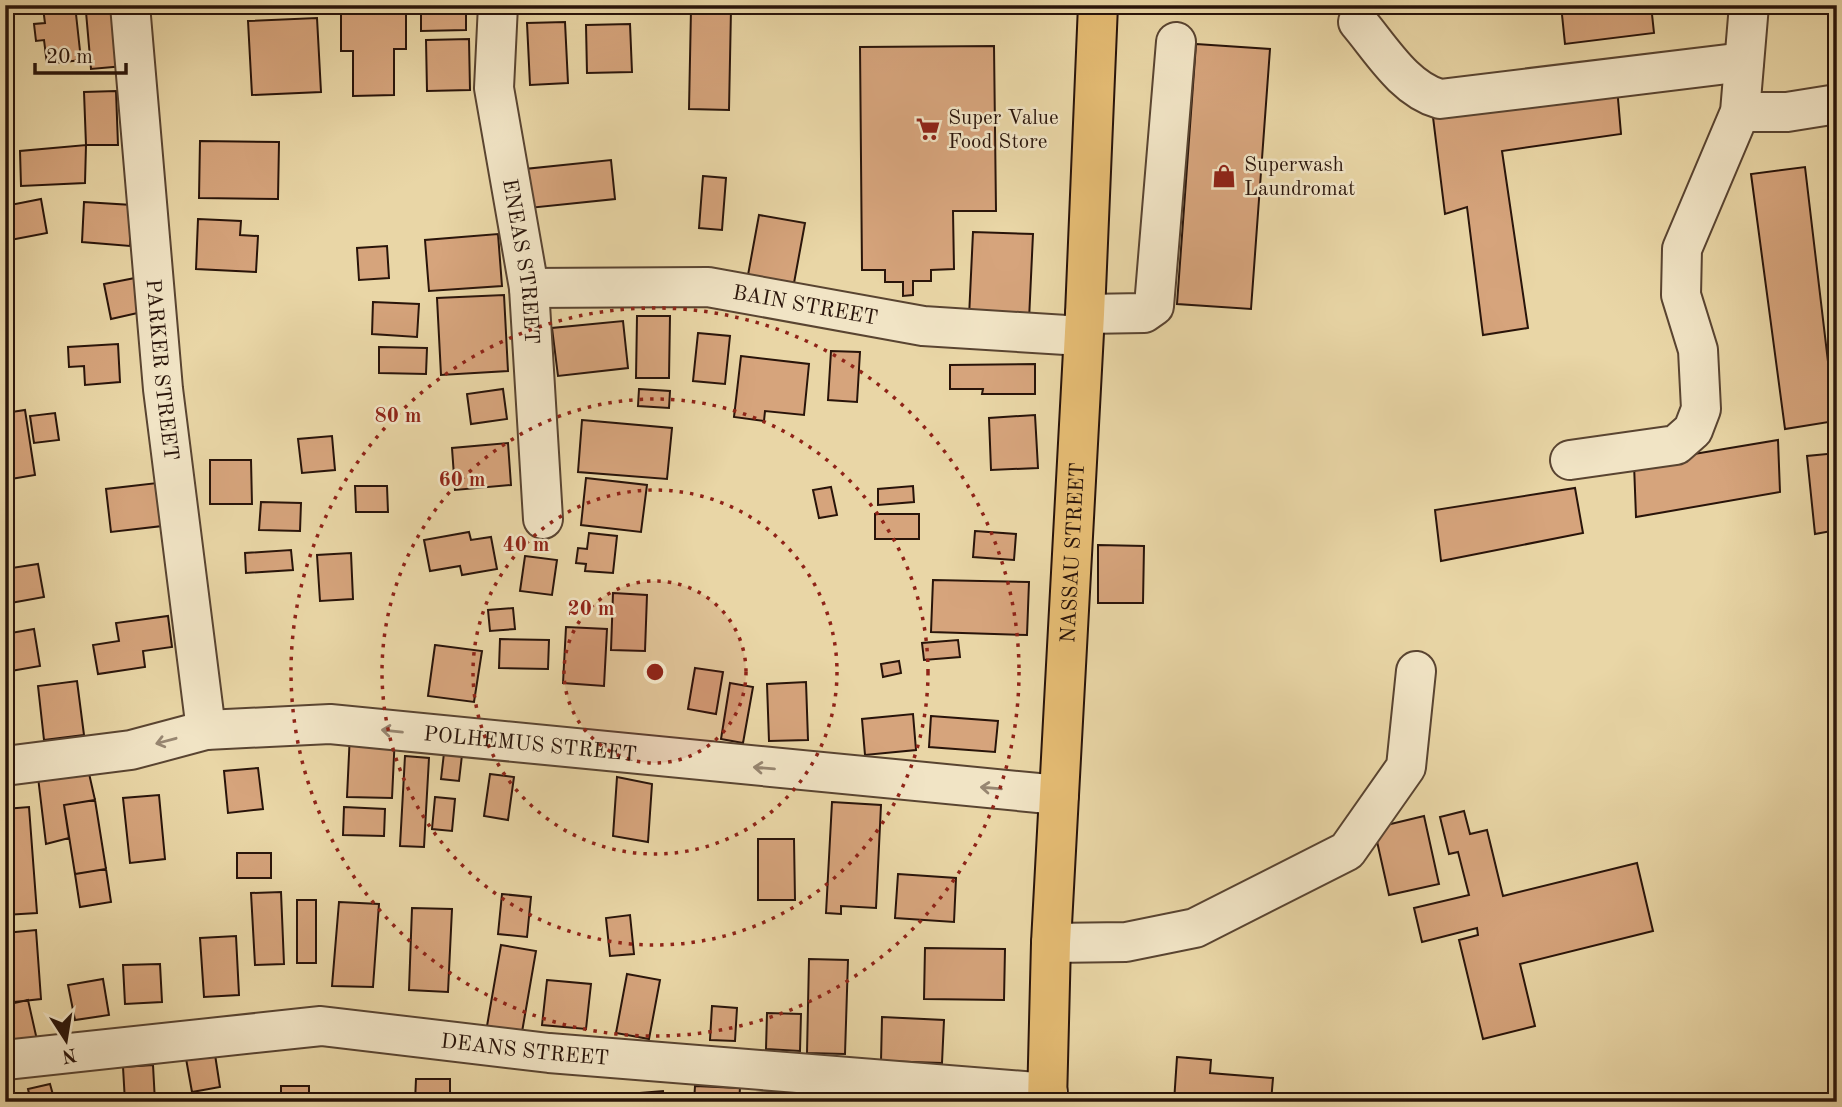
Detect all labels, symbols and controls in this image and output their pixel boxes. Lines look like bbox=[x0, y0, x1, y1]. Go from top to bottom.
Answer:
scale bar bbox=[35, 32, 126, 76]
text: 20 m bbox=[46, 47, 93, 68]
place label: Super Value Food Store bbox=[948, 108, 1059, 153]
supermarket icon: Super Value Food Store bbox=[914, 115, 942, 143]
place label: Superwash Laundromat bbox=[1244, 155, 1355, 200]
shop icon: Superwash Laundromat bbox=[1210, 162, 1238, 190]
street label: ENEAS STREET bbox=[498, 177, 541, 345]
street label: PARKER STREET bbox=[142, 278, 181, 462]
street label: BAIN STREET bbox=[731, 283, 879, 330]
text: 80 m bbox=[374, 406, 422, 427]
street label: NASSAU STREET bbox=[1058, 462, 1089, 644]
text: 60 m bbox=[438, 470, 486, 491]
text: 40 m bbox=[502, 535, 550, 556]
text: 20 m bbox=[567, 599, 615, 620]
centre of rings bbox=[643, 660, 667, 684]
one-way arrow bbox=[381, 724, 403, 737]
street label: POLHEMUS STREET bbox=[423, 724, 638, 766]
one-way arrow bbox=[155, 735, 178, 748]
one-way arrow bbox=[753, 761, 776, 774]
one-way arrow bbox=[980, 782, 1003, 795]
north arrow bbox=[32, 1006, 102, 1076]
street label: DEANS STREET bbox=[439, 1031, 610, 1070]
text: N bbox=[59, 1043, 78, 1065]

